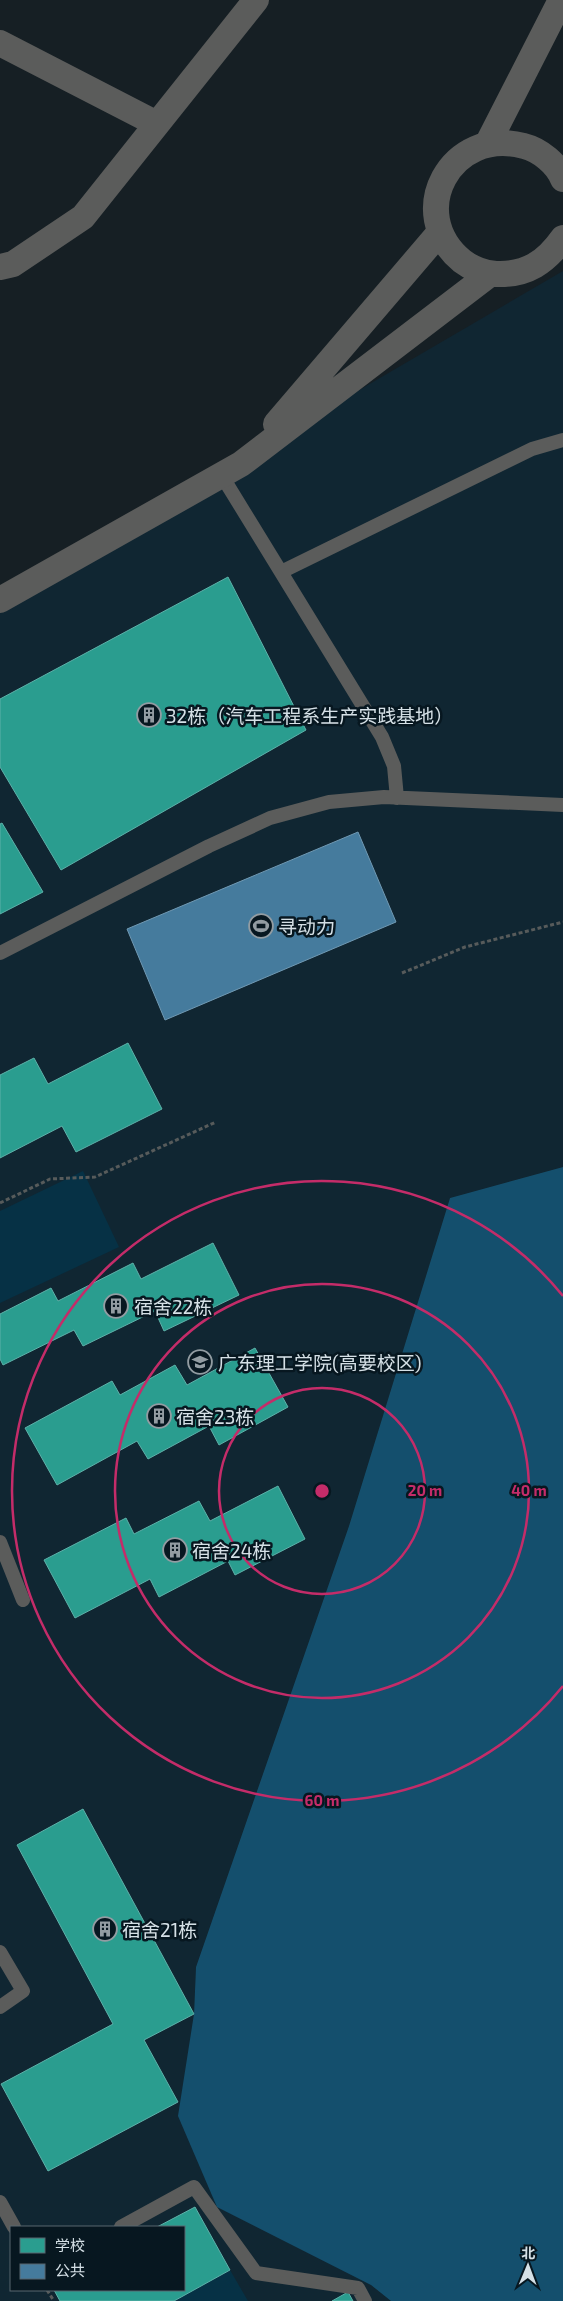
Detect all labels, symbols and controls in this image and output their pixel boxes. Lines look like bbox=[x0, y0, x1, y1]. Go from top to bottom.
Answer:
building icon: 32栋（汽车工程系生产实践基地） bbox=[136, 702, 162, 728]
place label: 32栋（汽车工程系生产实践基地） bbox=[166, 704, 453, 727]
sports icon: 寻动力 bbox=[248, 913, 274, 939]
place label: 寻动力 bbox=[278, 915, 335, 938]
building icon: 宿舍22栋 bbox=[103, 1293, 129, 1319]
place label: 宿舍22栋 bbox=[134, 1295, 212, 1318]
school or university icon: 广东理工学院(高要校区) bbox=[187, 1349, 213, 1375]
place label: 广东理工学院(高要校区) bbox=[218, 1351, 422, 1374]
building icon: 宿舍23栋 bbox=[146, 1403, 172, 1429]
place label: 宿舍23栋 bbox=[176, 1405, 254, 1428]
text: 20 m bbox=[408, 1481, 442, 1499]
text: 40 m bbox=[511, 1481, 547, 1499]
centre of rings bbox=[313, 1482, 331, 1500]
building icon: 宿舍24栋 bbox=[162, 1537, 188, 1563]
place label: 宿舍24栋 bbox=[192, 1539, 271, 1562]
text: 60 m bbox=[305, 1791, 339, 1809]
building icon: 宿舍21栋 bbox=[92, 1916, 118, 1942]
place label: 宿舍21栋 bbox=[122, 1918, 197, 1941]
legend bbox=[10, 2226, 185, 2291]
text: 学校 bbox=[55, 2236, 85, 2254]
north arrow bbox=[503, 2241, 553, 2291]
text: 北 bbox=[521, 2244, 535, 2261]
text: 公共 bbox=[55, 2261, 85, 2279]

